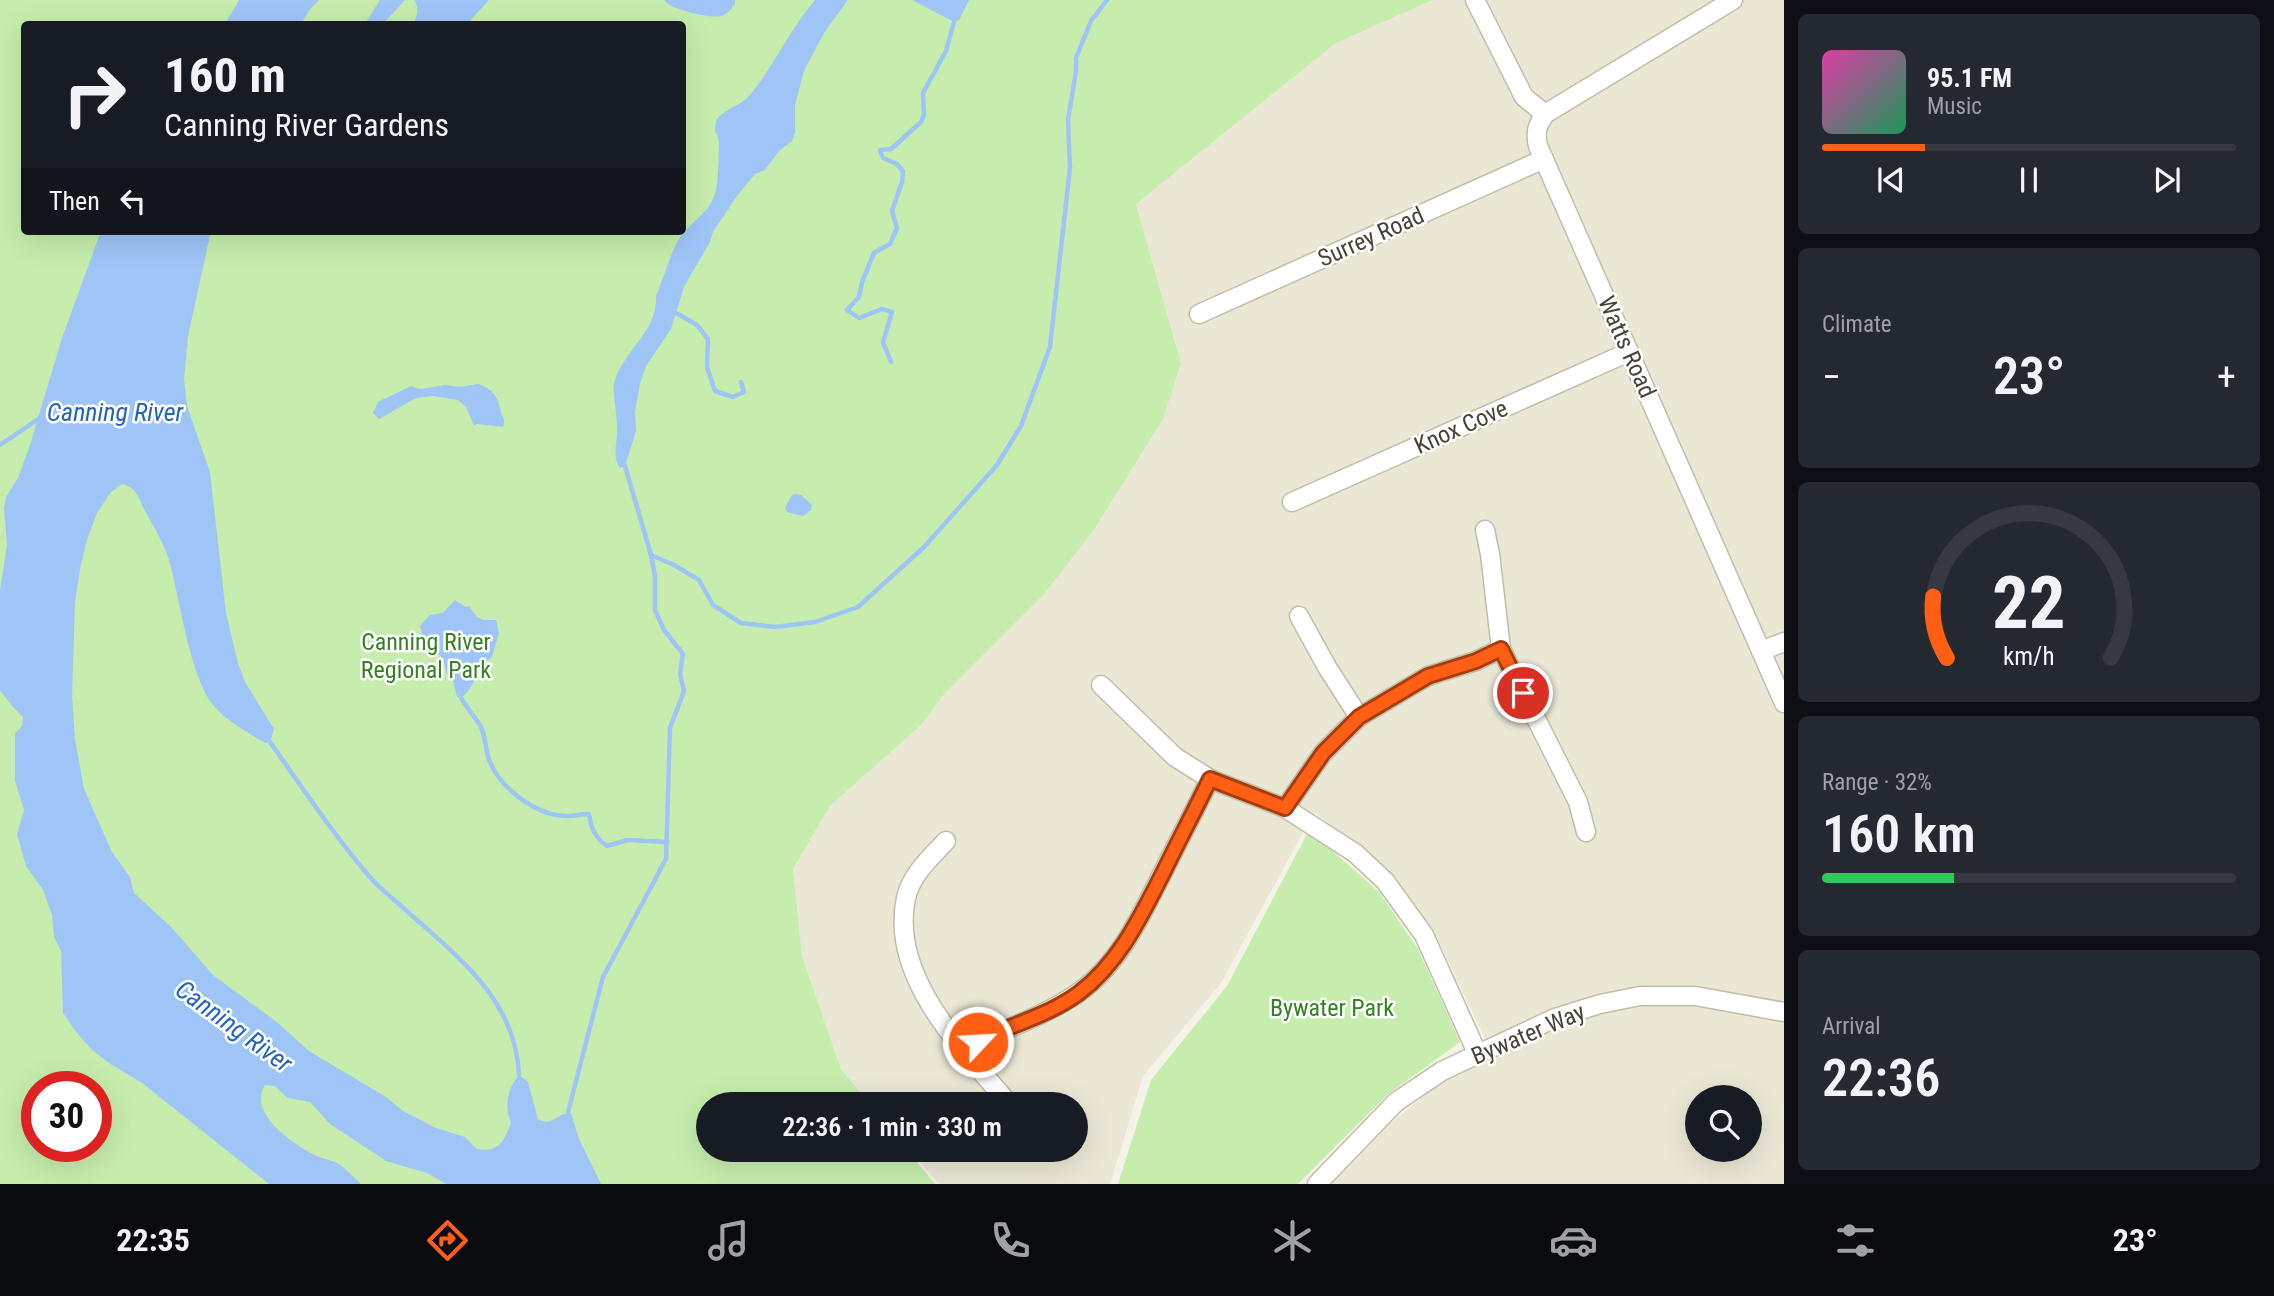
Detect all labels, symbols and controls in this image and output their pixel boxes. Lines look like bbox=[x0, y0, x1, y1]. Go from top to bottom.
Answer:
text: 160 m bbox=[164, 47, 286, 104]
icon: right bbox=[49, 49, 140, 140]
text: 95.1 FM bbox=[1927, 63, 2012, 93]
text: Music bbox=[1927, 93, 1982, 120]
text: Canning River Gardens bbox=[164, 106, 449, 144]
icon: previous bbox=[1872, 161, 1910, 199]
icon: pause bbox=[2010, 161, 2048, 199]
icon: next bbox=[2148, 161, 2186, 199]
icon: left bbox=[114, 182, 152, 220]
text: Then bbox=[49, 186, 100, 216]
street label: Surrey Road bbox=[1314, 201, 1428, 273]
street label: Watts Road bbox=[1592, 292, 1662, 402]
text: Climate bbox=[1822, 311, 1892, 338]
text: 23° bbox=[1993, 346, 2065, 407]
text: − bbox=[1822, 355, 1841, 399]
text: + bbox=[2217, 355, 2236, 399]
street label: Knox Cove bbox=[1410, 394, 1512, 460]
water label: Canning River bbox=[47, 397, 185, 427]
text: 22 bbox=[1992, 560, 2066, 646]
park label: Canning River Regional Park bbox=[361, 628, 491, 684]
text: km/h bbox=[2003, 642, 2055, 671]
pin bbox=[1493, 663, 1553, 723]
icon: arrive bbox=[1504, 674, 1542, 712]
text: Range · 32% bbox=[1822, 769, 1932, 796]
text: 160 km bbox=[1822, 804, 1976, 865]
water label: Canning River bbox=[170, 974, 299, 1079]
park label: Bywater Park bbox=[1270, 994, 1394, 1022]
street label: Bywater Way bbox=[1467, 998, 1589, 1070]
position arrow bbox=[941, 1005, 1015, 1079]
text: Arrival bbox=[1822, 1013, 1881, 1040]
text: 22:36 bbox=[1822, 1048, 1940, 1109]
speed limit sign: 30 bbox=[21, 1071, 112, 1162]
map controls bbox=[1685, 1085, 1762, 1162]
button: search bbox=[1685, 1085, 1762, 1162]
text: 22:36 · 1 min · 330 m bbox=[782, 1112, 1002, 1142]
icon: directions bbox=[423, 1216, 472, 1265]
icon: music bbox=[704, 1216, 753, 1265]
icon: phone bbox=[986, 1216, 1035, 1265]
icon: climate bbox=[1268, 1216, 1317, 1265]
icon: car bbox=[1549, 1216, 1598, 1265]
icon: filters bbox=[1831, 1216, 1880, 1265]
text: 22:35 bbox=[116, 1221, 190, 1259]
text: 23° bbox=[2113, 1221, 2158, 1259]

